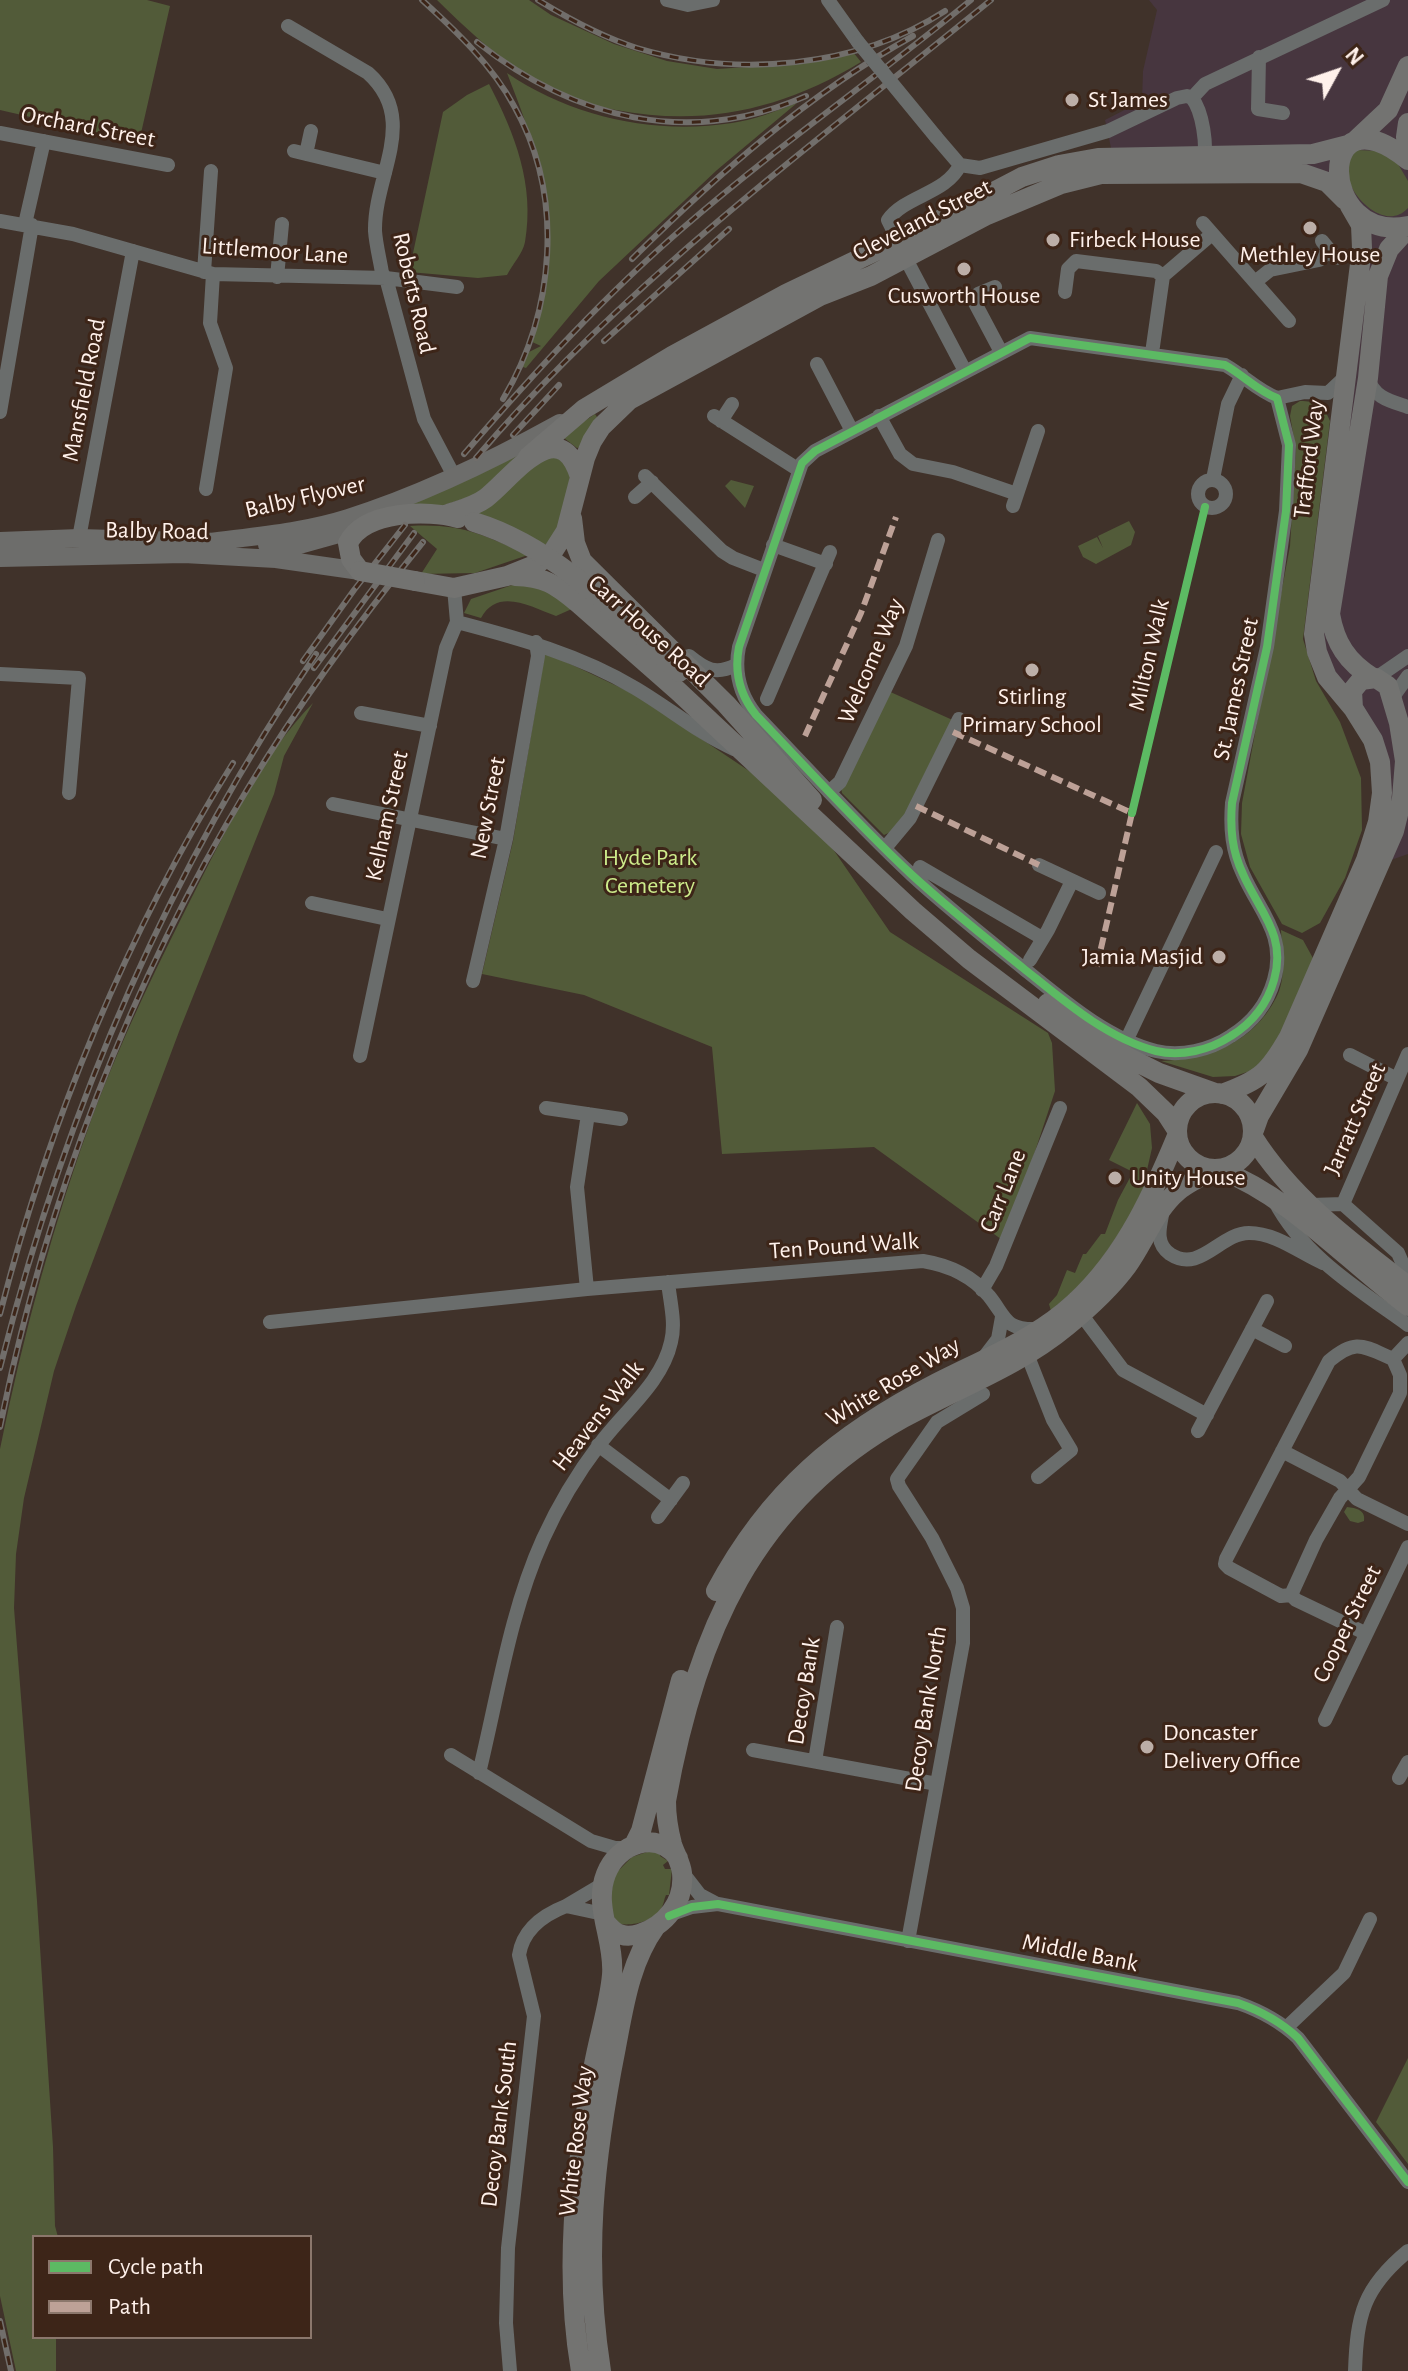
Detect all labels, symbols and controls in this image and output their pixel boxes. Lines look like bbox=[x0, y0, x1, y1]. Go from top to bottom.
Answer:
north arrow bbox=[1296, 32, 1376, 112]
text: N bbox=[1341, 44, 1368, 69]
place label: St James bbox=[1088, 86, 1168, 114]
marker: St James bbox=[1063, 91, 1081, 109]
street label: Orchard Street bbox=[18, 100, 158, 154]
street label: Cleveland Street bbox=[848, 173, 996, 267]
marker: Methley House bbox=[1301, 219, 1319, 237]
place label: Firbeck House bbox=[1069, 226, 1200, 254]
street label: Roberts Road bbox=[386, 230, 442, 356]
marker: Firbeck House bbox=[1044, 231, 1062, 249]
street label: Littlemoor Lane bbox=[201, 232, 349, 270]
place label: Methley House bbox=[1240, 241, 1380, 269]
marker: Cusworth House bbox=[955, 260, 973, 278]
place label: Cusworth House bbox=[888, 282, 1040, 310]
street label: Mansfield Road bbox=[56, 316, 112, 464]
street label: Trafford Way bbox=[1287, 398, 1331, 520]
street label: Balby Flyover bbox=[242, 469, 368, 525]
street label: Balby Road bbox=[105, 516, 209, 546]
street label: Carr House Road bbox=[582, 569, 716, 693]
street label: Welcome Way bbox=[832, 594, 910, 728]
street label: Milton Walk bbox=[1122, 596, 1176, 714]
street label: St. James Street bbox=[1207, 615, 1265, 763]
marker: Stirling Primary School bbox=[1023, 661, 1041, 679]
place label: Stirling Primary School bbox=[962, 683, 1102, 739]
street label: Kelham Street bbox=[359, 748, 415, 884]
street label: New Street bbox=[464, 754, 512, 862]
park label: Hyde Park Cemetery bbox=[603, 844, 697, 900]
place label: Jamia Masjid bbox=[1082, 943, 1203, 971]
marker: Jamia Masjid bbox=[1210, 948, 1228, 966]
street label: Jarratt Street bbox=[1317, 1058, 1393, 1180]
street label: Carr Lane bbox=[973, 1145, 1033, 1237]
place label: Unity House bbox=[1131, 1164, 1246, 1192]
marker: Unity House bbox=[1106, 1169, 1124, 1187]
street label: Ten Pound Walk bbox=[768, 1226, 920, 1266]
street label: White Rose Way bbox=[821, 1331, 965, 1433]
street label: Heavens Walk bbox=[546, 1355, 650, 1477]
street label: Cooper Street bbox=[1306, 1561, 1388, 1687]
street label: Decoy Bank North bbox=[899, 1624, 953, 1794]
street label: Decoy Bank bbox=[781, 1635, 827, 1747]
place label: Doncaster Delivery Office bbox=[1163, 1719, 1301, 1775]
marker: Doncaster Delivery Office bbox=[1138, 1738, 1156, 1756]
street label: Middle Bank bbox=[1020, 1928, 1140, 1978]
street label: Decoy Bank South bbox=[475, 2039, 523, 2209]
street label: White Rose Way bbox=[552, 2064, 600, 2218]
legend bbox=[32, 2235, 312, 2339]
text: Cycle path bbox=[108, 2255, 204, 2279]
text: Path bbox=[108, 2295, 151, 2319]

